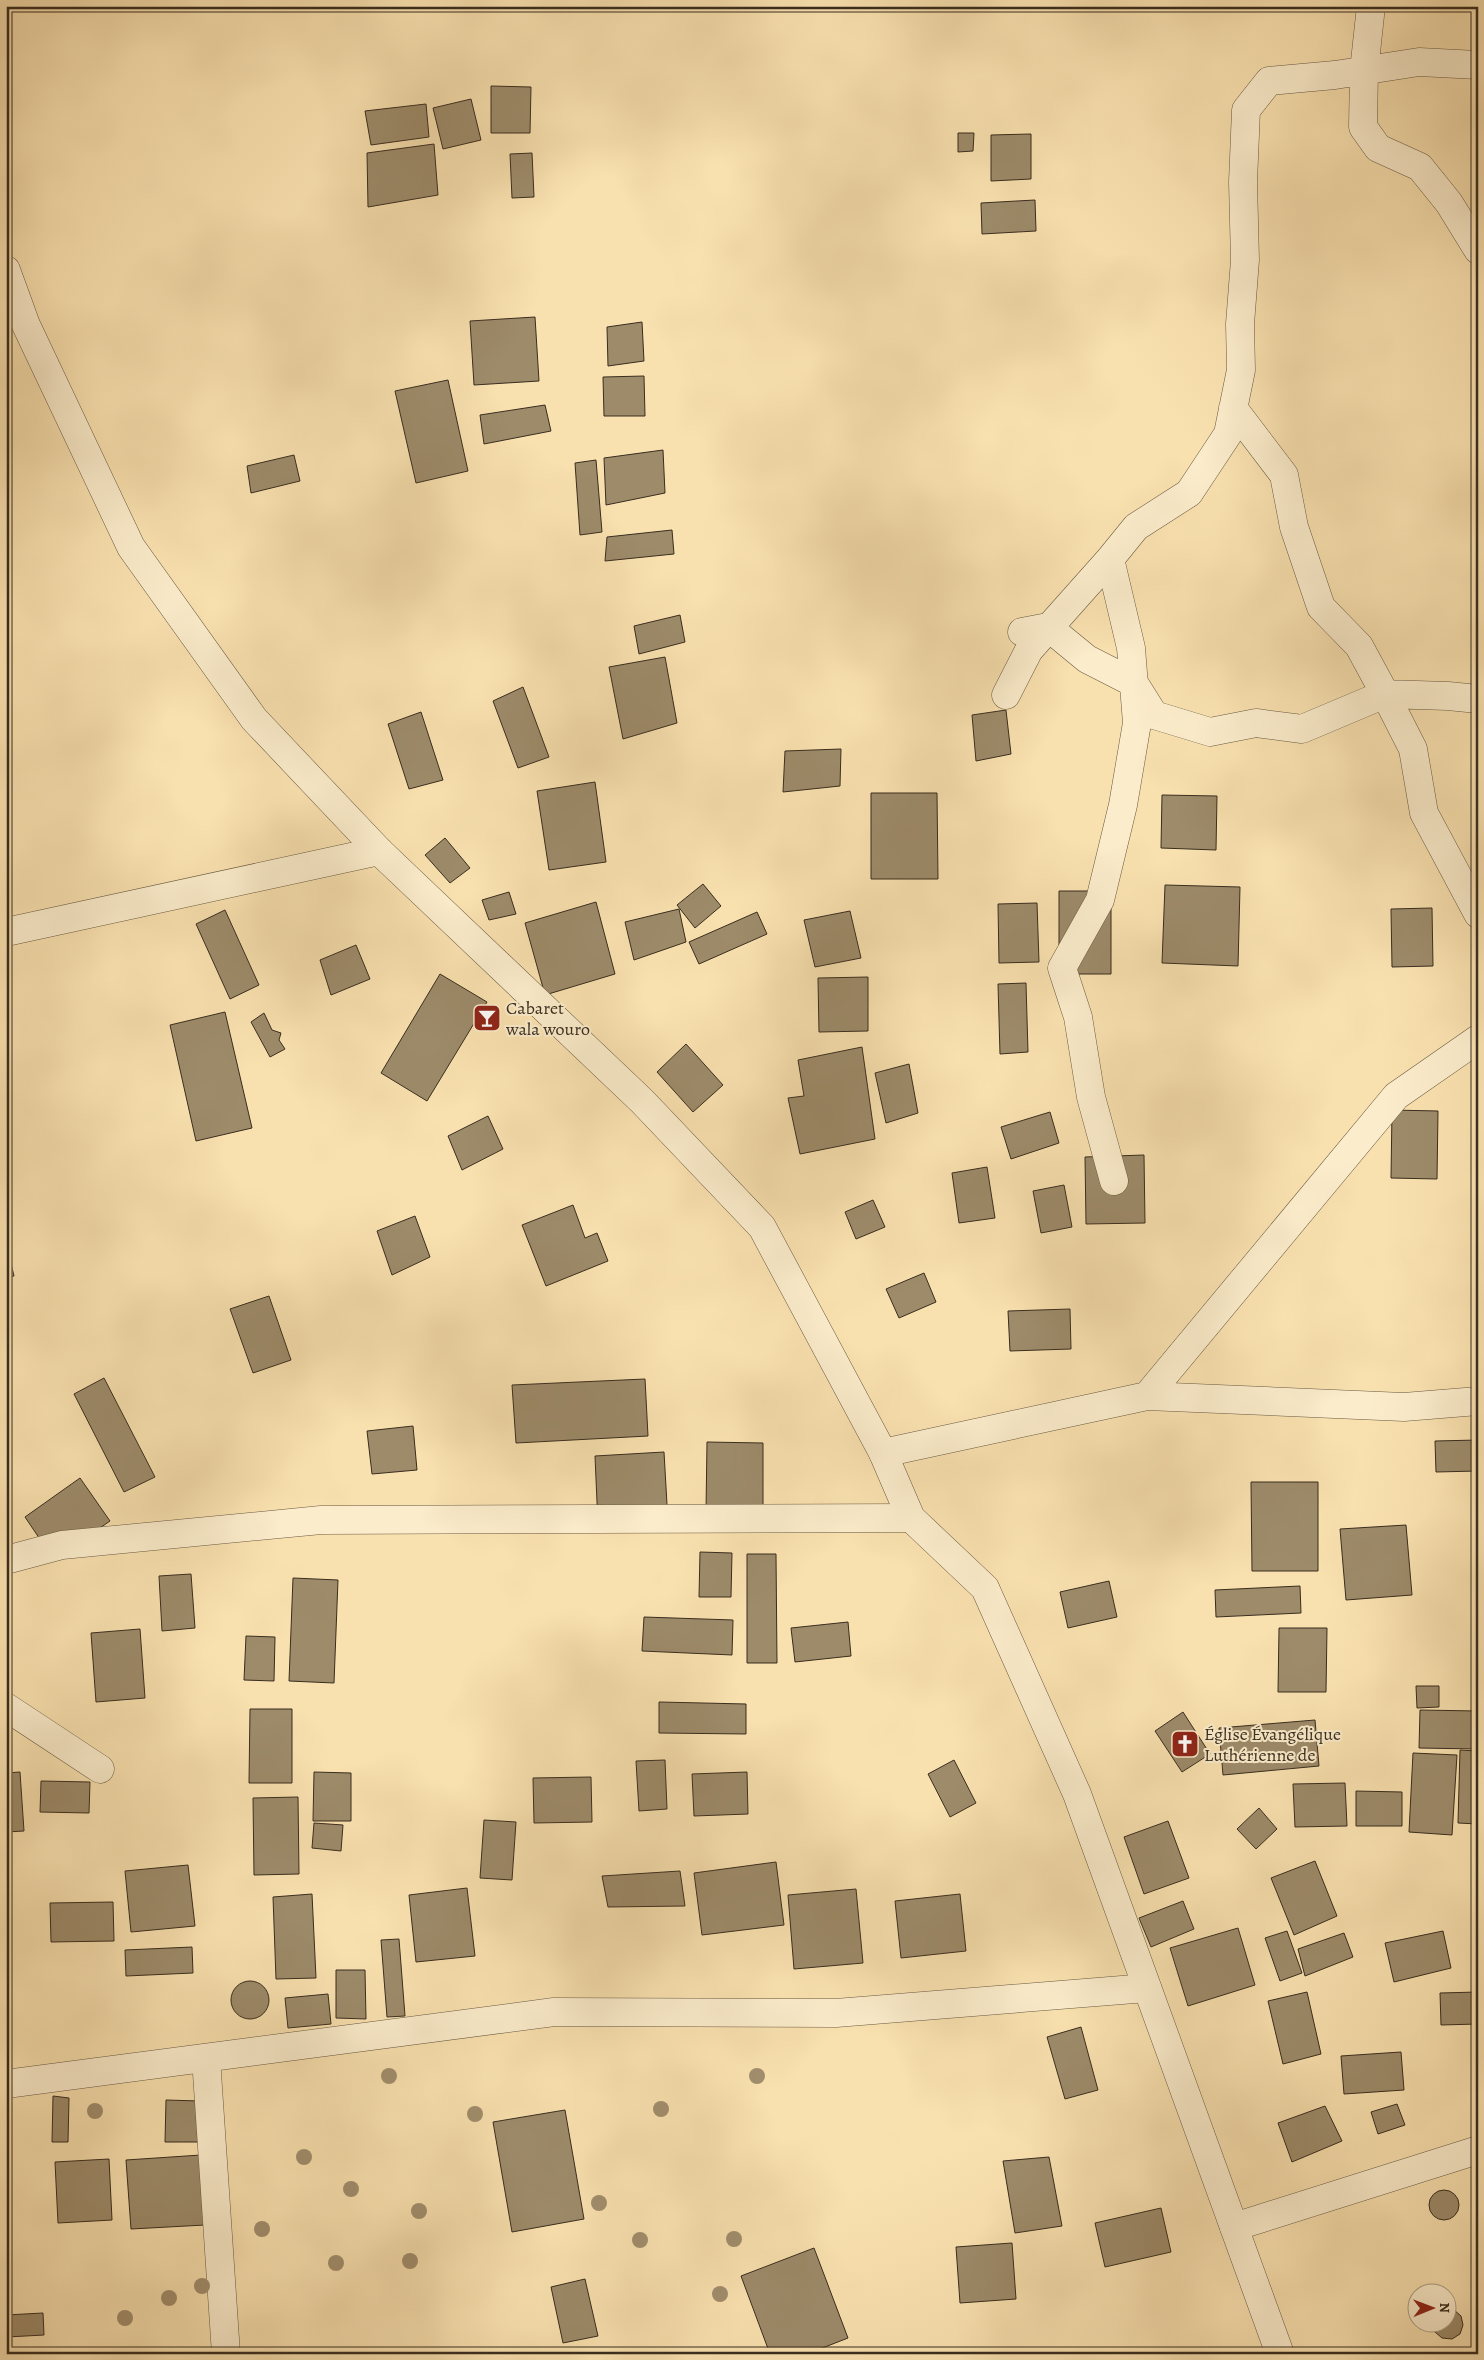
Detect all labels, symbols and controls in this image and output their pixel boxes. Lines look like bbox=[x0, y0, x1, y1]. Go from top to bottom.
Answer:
place label: Cabaret wala wouro bbox=[505, 996, 590, 1041]
bar icon: Cabaret wala wouro bbox=[472, 1003, 502, 1033]
place label: Église Évangélique Luthérienne de bbox=[1204, 1722, 1341, 1767]
church icon: Église Évangélique Luthérienne de bbox=[1170, 1729, 1200, 1759]
north arrow bbox=[1406, 2282, 1456, 2332]
text: N bbox=[1435, 2303, 1454, 2313]

